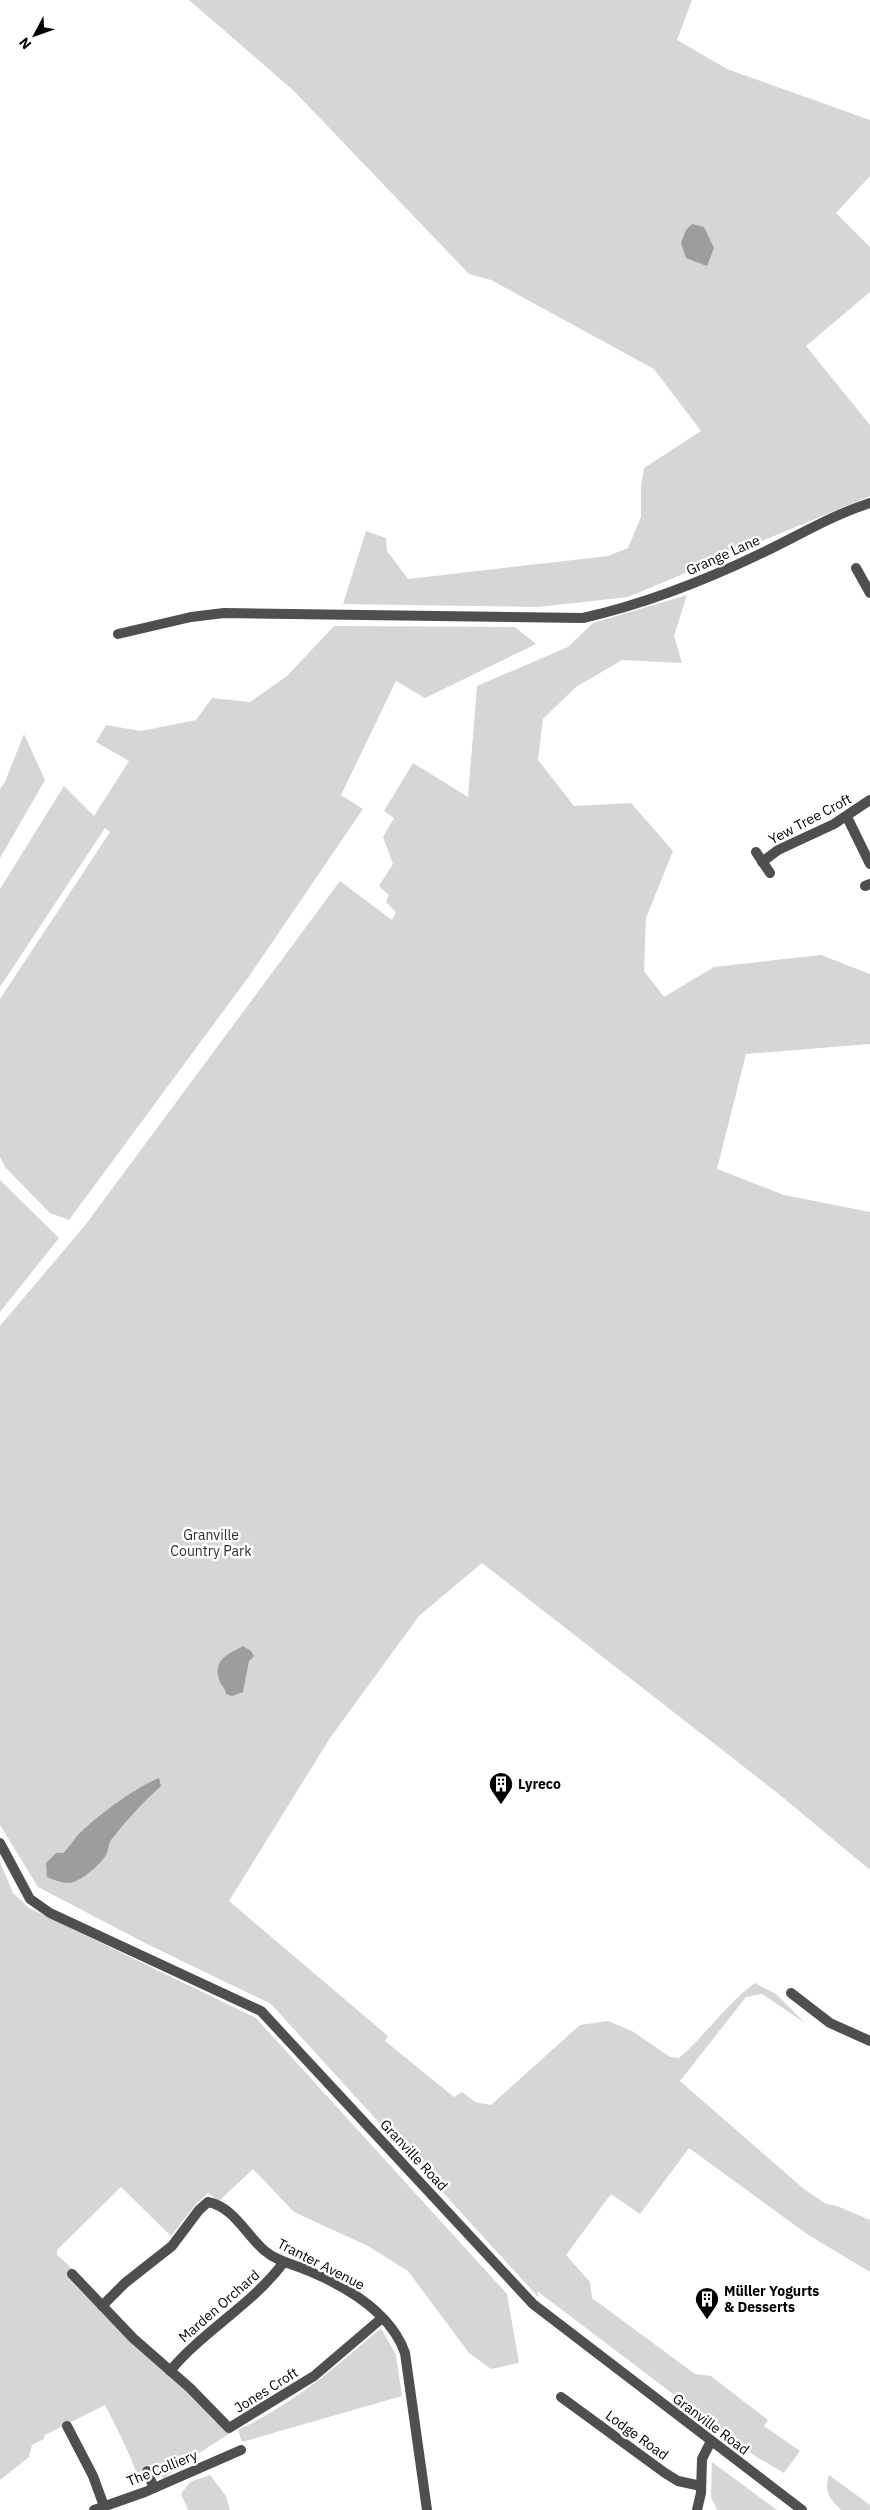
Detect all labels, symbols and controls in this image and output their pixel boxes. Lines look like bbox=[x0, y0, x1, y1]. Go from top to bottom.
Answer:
north arrow bbox=[10, 10, 60, 60]
text: N bbox=[15, 34, 35, 53]
street label: Grange Lane bbox=[683, 531, 763, 579]
street label: Yew Tree Croft bbox=[765, 790, 855, 848]
park label: Granville Country Park bbox=[170, 1526, 252, 1560]
building icon: Lyreco bbox=[488, 1771, 514, 1805]
place label: Lyreco bbox=[518, 1775, 561, 1793]
street label: Granville Road bbox=[376, 2115, 452, 2195]
street label: Tranter Avenue bbox=[274, 2234, 368, 2294]
street label: Marden Orchard bbox=[175, 2266, 263, 2346]
place label: Müller Yogurts & Desserts bbox=[724, 2282, 819, 2316]
building icon: Müller Yogurts & Desserts bbox=[694, 2286, 720, 2320]
street label: Jones Croft bbox=[231, 2363, 301, 2417]
street label: Granville Road bbox=[669, 2389, 753, 2459]
street label: Lodge Road bbox=[602, 2406, 672, 2464]
street label: The Colliery bbox=[124, 2446, 200, 2490]

